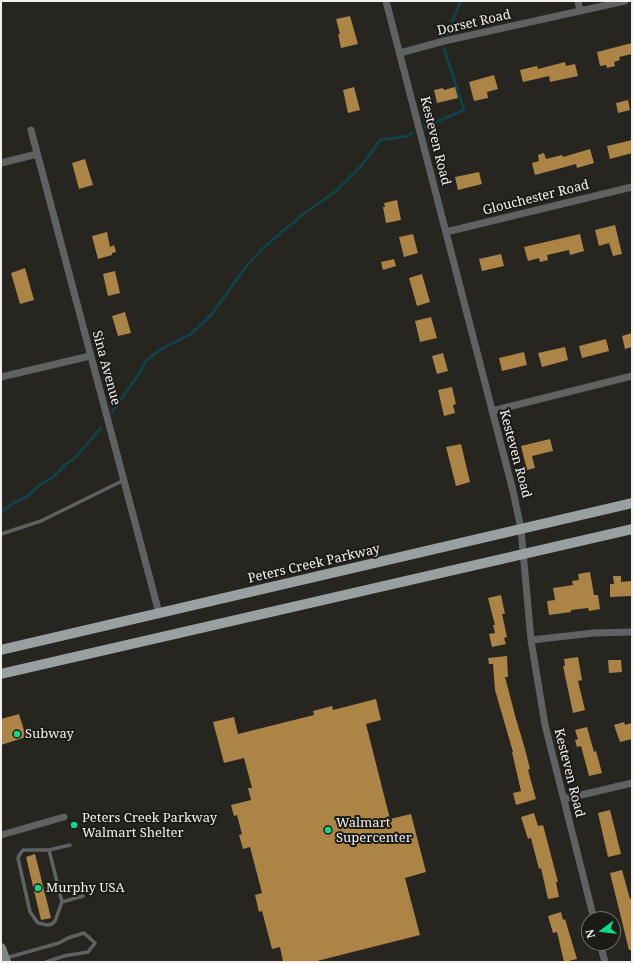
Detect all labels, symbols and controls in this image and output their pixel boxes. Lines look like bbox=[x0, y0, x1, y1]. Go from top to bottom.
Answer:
street label: Dorset Road bbox=[436, 7, 512, 39]
street label: Kesteven Road bbox=[416, 95, 454, 187]
street label: Glouchester Road bbox=[481, 177, 591, 219]
street label: Sina Avenue bbox=[89, 329, 123, 407]
street label: Kesteven Road bbox=[496, 408, 534, 500]
street label: Peters Creek Parkway bbox=[246, 541, 382, 587]
place label: Subway bbox=[25, 726, 74, 742]
street label: Kesteven Road bbox=[550, 727, 588, 819]
marker: Subway bbox=[12, 729, 22, 739]
place label: Peters Creek Parkway Walmart Shelter bbox=[82, 810, 217, 841]
place label: Walmart Supercenter bbox=[336, 815, 412, 846]
marker: Peters Creek Parkway Walmart Shelter bbox=[69, 820, 79, 830]
marker: Walmart Supercenter bbox=[323, 825, 333, 835]
place label: Murphy USA bbox=[46, 880, 125, 896]
marker: Murphy USA bbox=[33, 883, 43, 893]
north arrow bbox=[581, 911, 621, 951]
text: N bbox=[582, 928, 598, 940]

